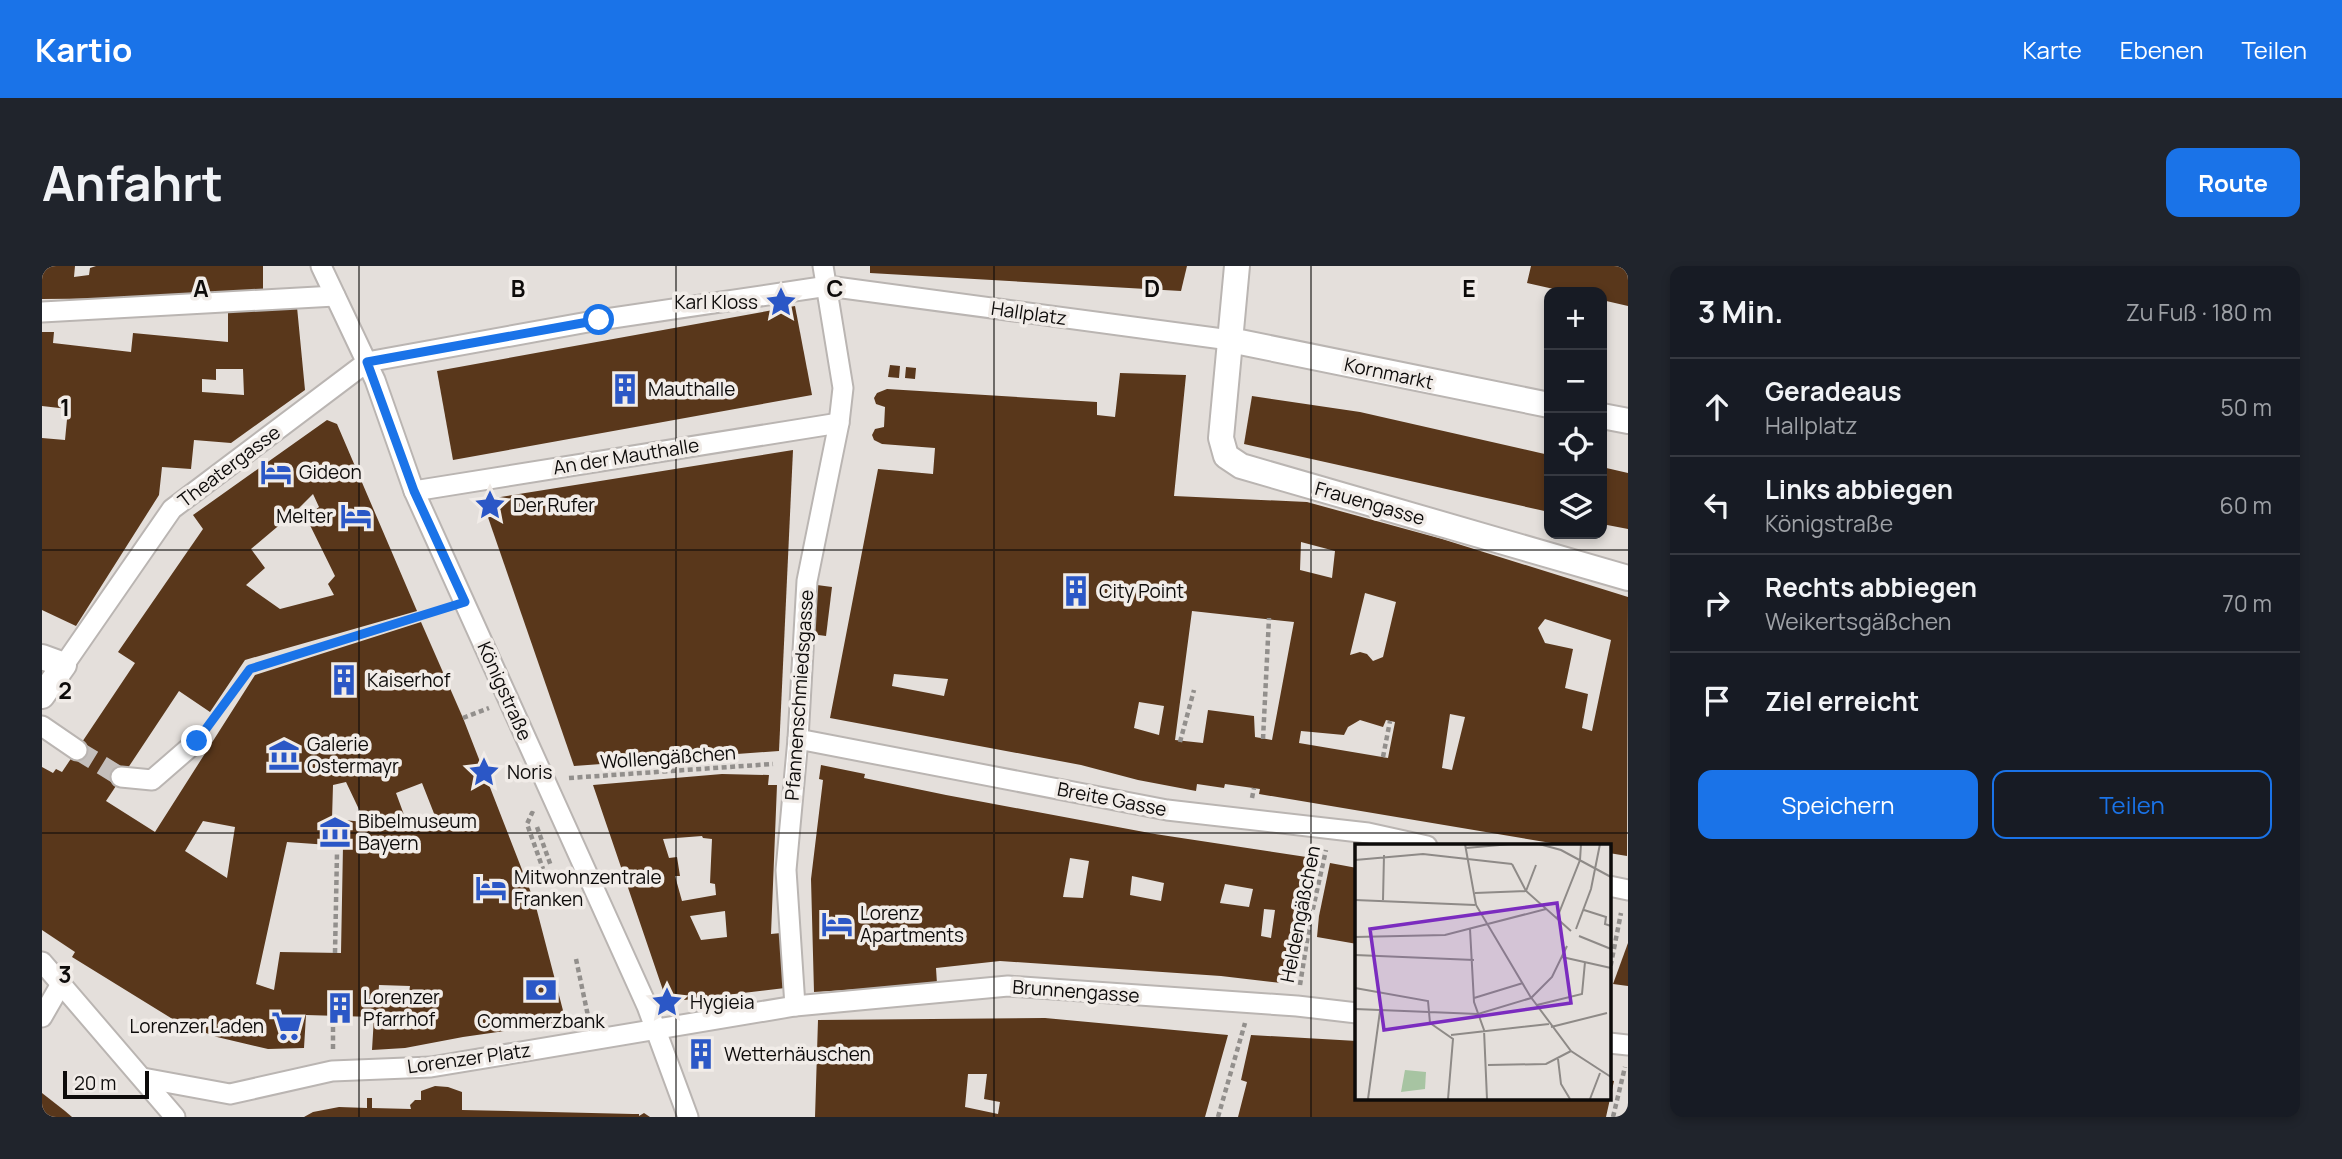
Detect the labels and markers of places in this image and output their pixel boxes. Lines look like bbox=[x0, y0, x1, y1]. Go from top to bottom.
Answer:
place icon: Karl Kloss bbox=[764, 285, 798, 319]
place label: Karl Kloss bbox=[674, 289, 758, 315]
building icon: Mauthalle bbox=[608, 372, 642, 406]
place label: Mauthalle bbox=[648, 376, 735, 402]
hotel icon: Gideon bbox=[259, 455, 293, 489]
place label: Gideon bbox=[299, 459, 362, 485]
place icon: Der Rufer bbox=[473, 488, 507, 522]
place label: Der Rufer bbox=[513, 492, 595, 518]
hotel icon: Melter bbox=[339, 499, 373, 533]
place label: Melter bbox=[276, 503, 333, 529]
building icon: City Point bbox=[1059, 574, 1093, 608]
place label: City Point bbox=[1099, 578, 1184, 604]
building icon: Kaiserhof bbox=[327, 663, 361, 697]
place label: Kaiserhof bbox=[367, 667, 451, 693]
place label: Galerie Ostermayr bbox=[307, 731, 399, 779]
museum icon: Galerie Ostermayr bbox=[267, 738, 301, 772]
place icon: Noris bbox=[467, 755, 501, 789]
place label: Noris bbox=[507, 759, 553, 785]
place label: Bibelmuseum Bayern bbox=[358, 808, 477, 856]
museum icon: Bibelmuseum Bayern bbox=[318, 815, 352, 849]
place label: Mitwohnzentrale Franken bbox=[514, 864, 662, 912]
hotel icon: Mitwohnzentrale Franken bbox=[474, 871, 508, 905]
place label: Lorenz Apartments bbox=[860, 900, 964, 948]
hotel icon: Lorenz Apartments bbox=[820, 907, 854, 941]
bank icon: Commerzbank bbox=[524, 973, 558, 1007]
place label: Lorenzer Pfarrhof bbox=[363, 984, 440, 1032]
place icon: Hygieia bbox=[650, 985, 684, 1019]
place label: Hygieia bbox=[690, 989, 755, 1015]
building icon: Lorenzer Pfarrhof bbox=[323, 991, 357, 1025]
place label: Commerzbank bbox=[477, 1008, 605, 1034]
supermarket icon: Lorenzer Laden bbox=[270, 1009, 304, 1043]
place label: Lorenzer Laden bbox=[130, 1013, 264, 1039]
building icon: Wetterhäuschen bbox=[684, 1037, 718, 1071]
place label: Wetterhäuschen bbox=[724, 1041, 871, 1067]

